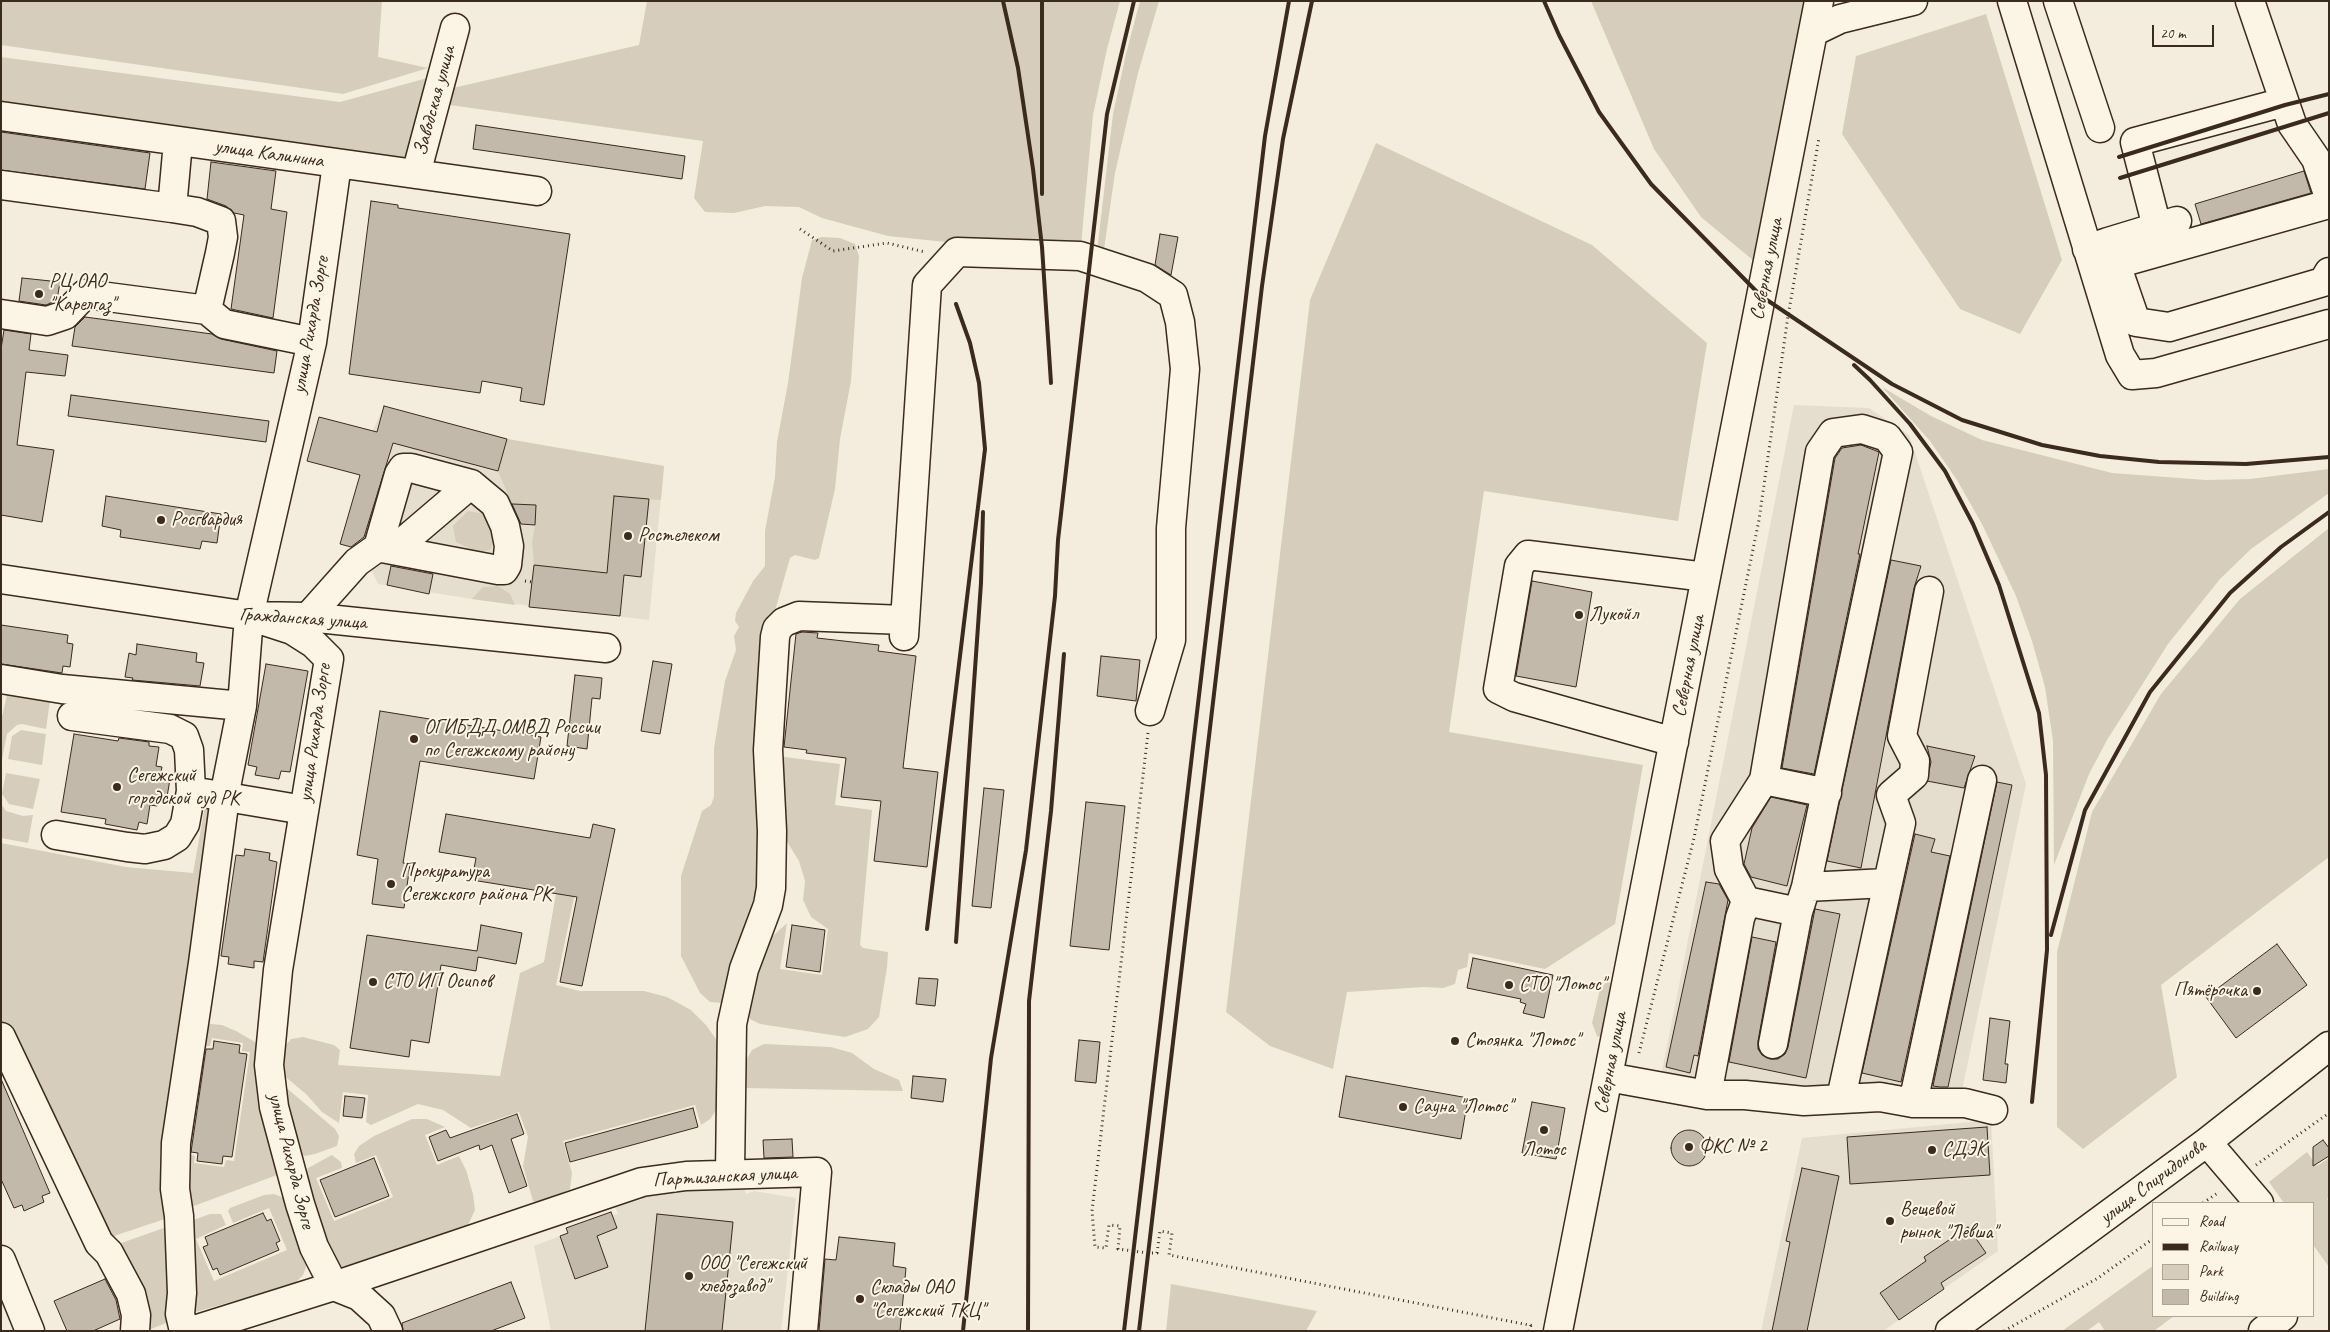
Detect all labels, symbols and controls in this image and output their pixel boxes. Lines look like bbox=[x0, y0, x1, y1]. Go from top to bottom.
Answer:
scale bar bbox=[2155, 15, 2218, 47]
text: 20 m bbox=[2160, 24, 2186, 43]
street label: Заводская улица bbox=[409, 43, 461, 159]
street label: улица Калинина bbox=[213, 134, 325, 174]
street label: Северная улица bbox=[1745, 216, 1789, 322]
street label: улица Рихарда Зорге bbox=[287, 255, 335, 395]
place label: РЦ ОАО "Карелгаз" bbox=[49, 270, 115, 317]
marker: РЦ ОАО "Карелгаз" bbox=[33, 288, 45, 300]
place label: Росгвардия bbox=[171, 508, 242, 532]
marker: Росгвардия bbox=[155, 514, 167, 526]
place label: Ростелеком bbox=[638, 524, 719, 548]
marker: Ростелеком bbox=[622, 530, 634, 542]
street label: Гражданская улица bbox=[239, 603, 367, 635]
place label: Лукойл bbox=[1589, 603, 1638, 627]
marker: Лукойл bbox=[1573, 609, 1585, 621]
street label: Северная улица bbox=[1667, 613, 1711, 719]
street label: улица Рихарда Зорге bbox=[293, 663, 337, 803]
place label: ОГИБДД ОМВД России по Сегежскому району bbox=[424, 716, 600, 763]
marker: ОГИБДД ОМВД России по Сегежскому району bbox=[408, 733, 420, 745]
place label: Сегежский городской суд РК bbox=[127, 764, 239, 811]
marker: Сегежский городской суд РК bbox=[111, 781, 123, 793]
place label: Прокуратура Сегежского района РК bbox=[401, 860, 551, 907]
marker: Прокуратура Сегежского района РК bbox=[385, 878, 397, 890]
place label: СТО ИП Осипов bbox=[383, 970, 492, 994]
place label: СТО "Лотос" bbox=[1519, 973, 1605, 997]
marker: СТО ИП Осипов bbox=[367, 976, 379, 988]
marker: СТО "Лотос" bbox=[1503, 979, 1515, 991]
place label: Пятёрочка bbox=[2174, 979, 2247, 1003]
marker: Пятёрочка bbox=[2251, 985, 2263, 997]
street label: Северная улица bbox=[1589, 1010, 1633, 1116]
place label: Стоянка "Лотос" bbox=[1465, 1029, 1580, 1053]
marker: Стоянка "Лотос" bbox=[1449, 1035, 1461, 1047]
street label: улица Рихарда Зорге bbox=[263, 1091, 319, 1231]
place label: Сауна "Лотос" bbox=[1413, 1095, 1512, 1119]
marker: Сауна "Лотос" bbox=[1397, 1101, 1409, 1113]
marker: Лотос bbox=[1538, 1124, 1550, 1136]
street label: улица Спиридонова bbox=[2095, 1134, 2211, 1230]
place label: ФКС № 2 bbox=[1699, 1135, 1767, 1159]
place label: Лотос bbox=[1522, 1138, 1566, 1162]
place label: СДЭК bbox=[1942, 1138, 1986, 1162]
marker: ФКС № 2 bbox=[1683, 1141, 1695, 1153]
marker: СДЭК bbox=[1926, 1144, 1938, 1156]
street label: Партизанская улица bbox=[652, 1161, 798, 1193]
place label: Вещевой рынок "Левша" bbox=[1900, 1198, 1997, 1245]
legend bbox=[2152, 1202, 2315, 1317]
text: Road bbox=[2199, 1212, 2224, 1231]
marker: Вещевой рынок "Левша" bbox=[1884, 1215, 1896, 1227]
text: Railway bbox=[2199, 1237, 2238, 1256]
place label: ООО "Сегежский хлебозавод" bbox=[699, 1252, 807, 1299]
text: Park bbox=[2199, 1262, 2223, 1281]
marker: ООО "Сегежский хлебозавод" bbox=[683, 1270, 695, 1282]
place label: Склады ОАО "Сегежский ТКЦ" bbox=[870, 1276, 985, 1323]
text: Building bbox=[2199, 1287, 2238, 1306]
marker: Склады ОАО "Сегежский ТКЦ" bbox=[854, 1293, 866, 1305]

